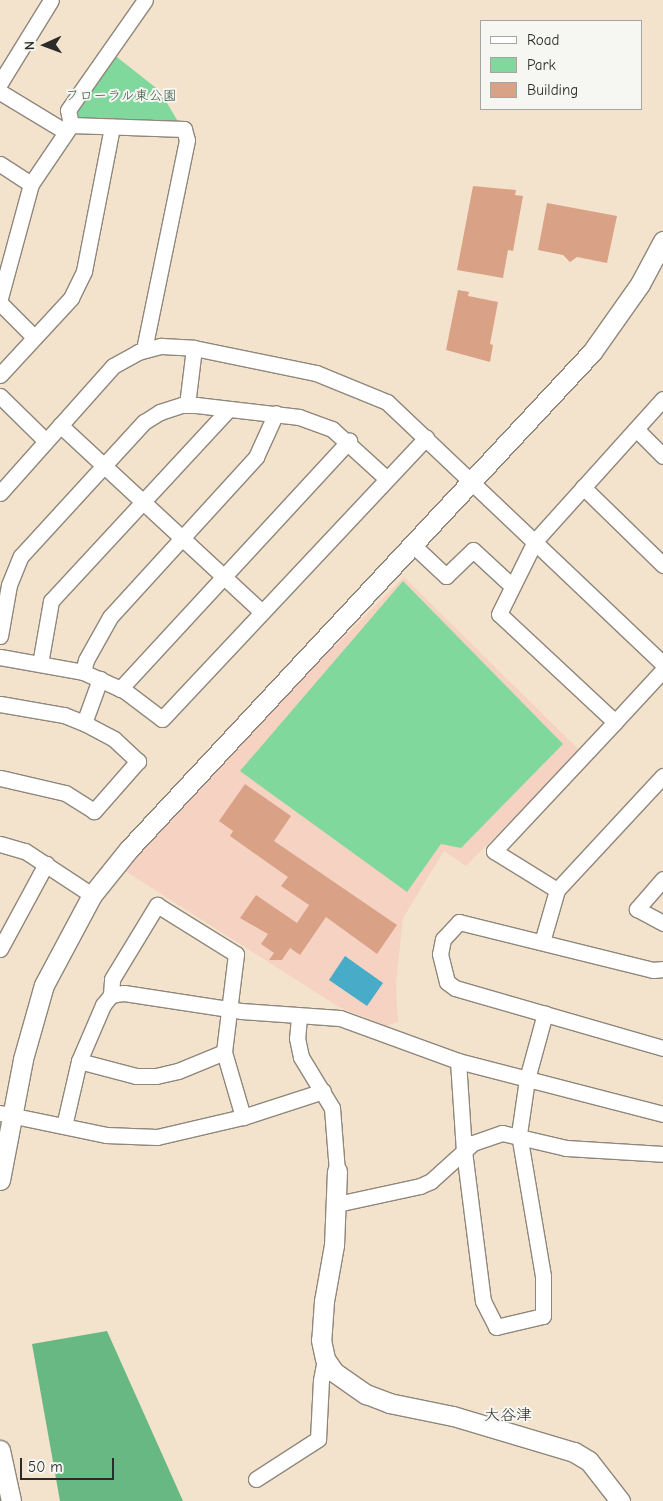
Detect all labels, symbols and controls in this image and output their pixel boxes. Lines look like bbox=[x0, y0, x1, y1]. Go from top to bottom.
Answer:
north arrow bbox=[20, 20, 70, 70]
legend bbox=[480, 20, 643, 110]
text: Road bbox=[527, 31, 559, 49]
text: N bbox=[21, 41, 38, 50]
text: Park bbox=[527, 56, 556, 74]
text: Building bbox=[527, 81, 578, 99]
park label: フローラル東公園 bbox=[65, 88, 177, 104]
district label: 大谷津 bbox=[484, 1405, 532, 1425]
scale bar bbox=[22, 1448, 116, 1480]
text: 50 m bbox=[28, 1458, 63, 1476]

